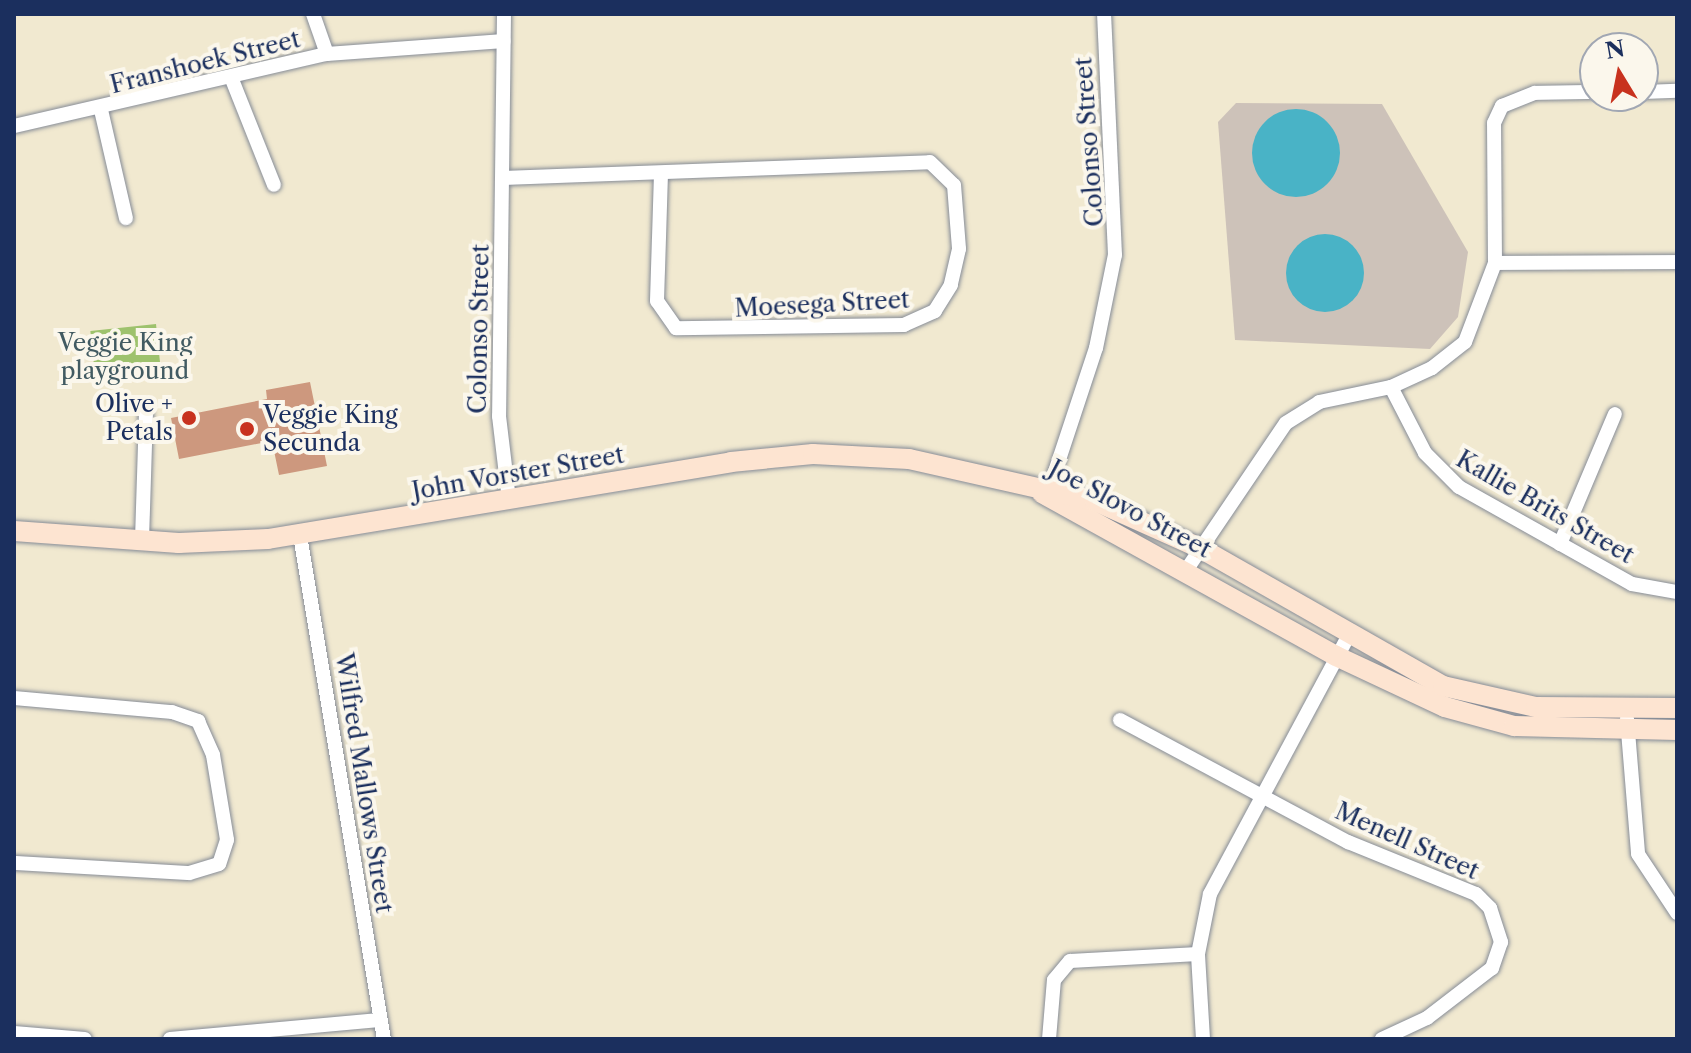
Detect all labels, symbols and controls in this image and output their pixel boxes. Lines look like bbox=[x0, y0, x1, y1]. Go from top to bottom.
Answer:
street label: Franshoek Street bbox=[107, 24, 303, 100]
north arrow bbox=[1579, 32, 1659, 112]
text: N bbox=[1603, 35, 1627, 65]
street label: Colonso Street bbox=[1069, 56, 1109, 228]
street label: Colonso Street bbox=[463, 244, 495, 414]
street label: Moesega Street bbox=[734, 285, 910, 323]
park label: Veggie King playground bbox=[58, 329, 192, 385]
place label: Olive + Petals bbox=[95, 390, 173, 446]
place label: Veggie King Secunda bbox=[263, 401, 398, 457]
marker: Olive + Petals bbox=[180, 409, 198, 427]
marker: Veggie King Secunda bbox=[238, 420, 256, 438]
street label: John Vorster Street bbox=[409, 440, 627, 506]
street label: Kallie Brits Street bbox=[1451, 444, 1639, 570]
street label: Joe Slovo Street bbox=[1044, 454, 1216, 564]
street label: Wilfred Mallows Street bbox=[329, 651, 399, 915]
street label: Menell Street bbox=[1331, 796, 1483, 886]

